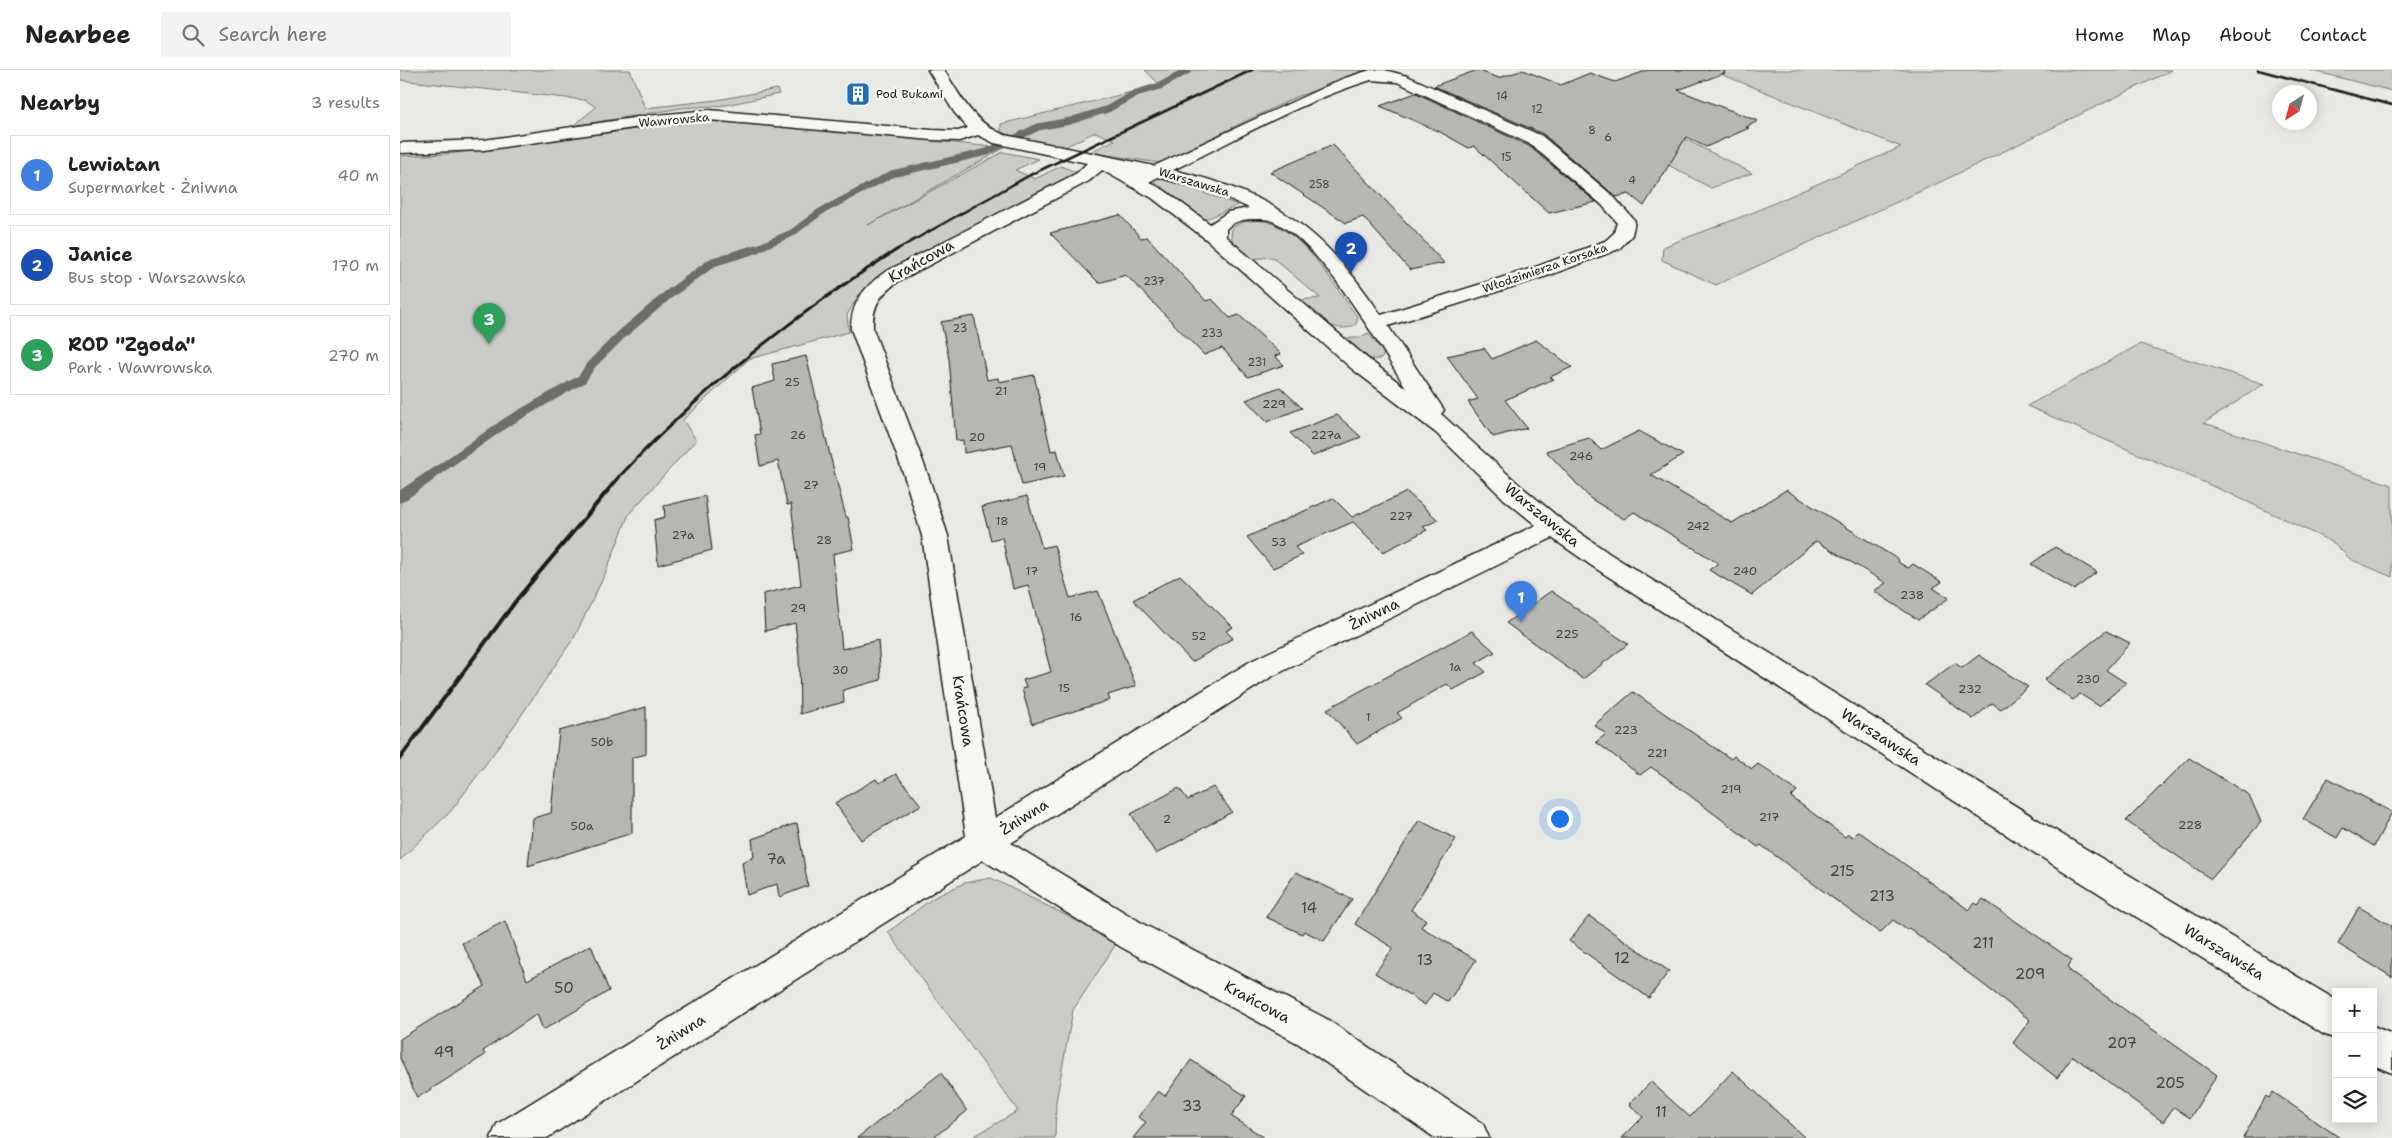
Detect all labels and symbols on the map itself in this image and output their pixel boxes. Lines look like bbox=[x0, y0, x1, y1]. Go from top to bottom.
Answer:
building icon: Pod Bukami bbox=[845, 81, 871, 107]
north arrow bbox=[2272, 85, 2317, 130]
place label: Pod Bukami bbox=[876, 86, 943, 102]
house number: 14 bbox=[1496, 89, 1508, 104]
house number: 12 bbox=[1531, 102, 1543, 117]
street label: Wawrowska bbox=[638, 109, 710, 131]
house number: 8 bbox=[1588, 123, 1596, 138]
house number: 6 bbox=[1604, 130, 1612, 145]
house number: 15 bbox=[1500, 150, 1512, 165]
street label: Warszawska bbox=[1157, 164, 1232, 201]
house number: 4 bbox=[1628, 173, 1636, 188]
house number: 258 bbox=[1308, 177, 1330, 192]
pin: 2 bbox=[1335, 232, 1367, 273]
street label: Krańcowa bbox=[885, 235, 958, 287]
street label: Włodzimierza Korsaka bbox=[1480, 239, 1610, 297]
house number: 237 bbox=[1143, 274, 1165, 289]
pin: 3 bbox=[473, 303, 505, 344]
house number: 23 bbox=[953, 321, 967, 336]
house number: 233 bbox=[1201, 326, 1223, 341]
house number: 231 bbox=[1248, 355, 1266, 370]
house number: 25 bbox=[784, 374, 800, 390]
house number: 21 bbox=[995, 383, 1007, 399]
house number: 229 bbox=[1262, 396, 1286, 412]
house number: 26 bbox=[790, 427, 806, 443]
house number: 227a bbox=[1311, 427, 1342, 443]
house number: 20 bbox=[969, 429, 985, 445]
house number: 246 bbox=[1569, 448, 1593, 464]
house number: 19 bbox=[1034, 459, 1046, 475]
house number: 27 bbox=[803, 477, 819, 493]
street label: Warszawska bbox=[1500, 478, 1584, 552]
house number: 227 bbox=[1389, 508, 1413, 524]
house number: 18 bbox=[995, 513, 1009, 529]
house number: 242 bbox=[1686, 518, 1710, 534]
house number: 27a bbox=[672, 527, 695, 543]
house number: 28 bbox=[816, 532, 832, 548]
house number: 53 bbox=[1271, 534, 1287, 550]
house number: 17 bbox=[1026, 563, 1038, 579]
house number: 240 bbox=[1733, 563, 1757, 579]
pin: 1 bbox=[1505, 581, 1537, 622]
house number: 238 bbox=[1900, 587, 1924, 603]
street label: Żniwna bbox=[1346, 593, 1403, 635]
house number: 29 bbox=[790, 600, 806, 616]
house number: 16 bbox=[1069, 609, 1083, 625]
house number: 225 bbox=[1555, 626, 1579, 642]
house number: 52 bbox=[1191, 628, 1207, 644]
house number: 1a bbox=[1449, 659, 1462, 675]
house number: 30 bbox=[832, 662, 848, 678]
house number: 230 bbox=[2076, 671, 2100, 687]
street label: Krańcowa bbox=[947, 674, 979, 749]
house number: 15 bbox=[1058, 680, 1070, 696]
house number: 232 bbox=[1958, 681, 1982, 697]
street label: Warszawska bbox=[1837, 704, 1925, 771]
house number: 1 bbox=[1365, 709, 1371, 725]
house number: 223 bbox=[1614, 722, 1638, 738]
house number: 50b bbox=[591, 734, 613, 750]
house number: 221 bbox=[1647, 745, 1667, 761]
house number: 219 bbox=[1721, 781, 1741, 797]
street label: Żniwna bbox=[996, 794, 1053, 840]
your location bbox=[1547, 806, 1573, 832]
house number: 217 bbox=[1759, 809, 1779, 825]
house number: 2 bbox=[1163, 811, 1171, 827]
house number: 228 bbox=[2178, 817, 2202, 833]
house number: 50a bbox=[571, 818, 594, 834]
house number: 7a bbox=[766, 849, 786, 869]
house number: 215 bbox=[1830, 861, 1854, 881]
house number: 213 bbox=[1869, 886, 1895, 906]
house number: 14 bbox=[1301, 898, 1317, 918]
street label: Warszawska bbox=[2180, 919, 2269, 985]
house number: 211 bbox=[1972, 933, 1994, 953]
house number: 12 bbox=[1614, 948, 1630, 968]
house number: 13 bbox=[1417, 950, 1433, 970]
house number: 209 bbox=[2015, 964, 2045, 984]
street label: Krańcowa bbox=[1221, 976, 1294, 1028]
house number: 50 bbox=[554, 978, 574, 998]
street label: Żniwna bbox=[653, 1009, 710, 1055]
house number: 207 bbox=[2107, 1033, 2137, 1053]
house number: 49 bbox=[434, 1042, 454, 1062]
house number: 205 bbox=[2155, 1073, 2185, 1093]
house number: 33 bbox=[1182, 1096, 1202, 1116]
house number: 11 bbox=[1655, 1102, 1667, 1122]

